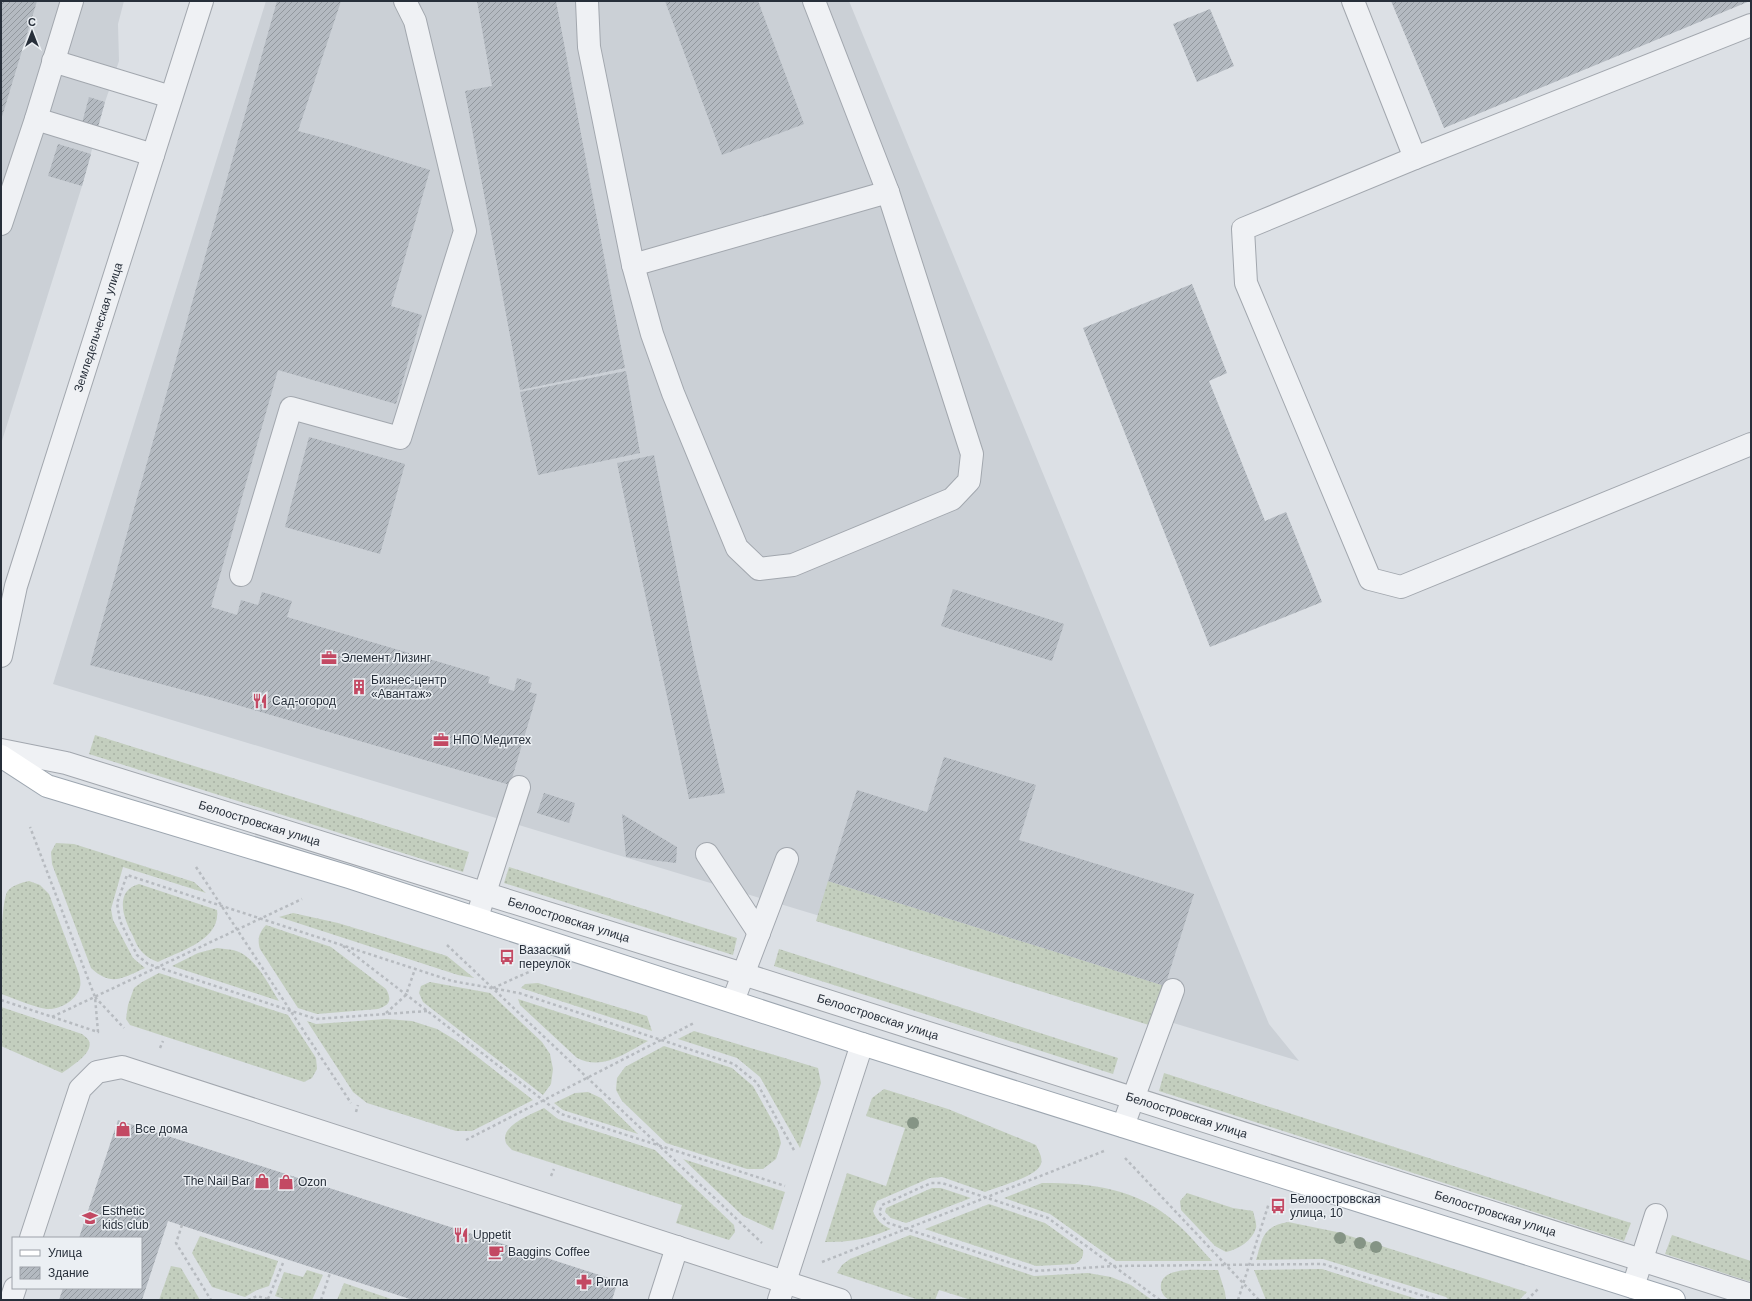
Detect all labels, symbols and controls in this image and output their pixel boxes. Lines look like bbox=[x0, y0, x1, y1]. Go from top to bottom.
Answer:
north arrow bbox=[12, 12, 52, 52]
text: С bbox=[28, 16, 36, 28]
street label: Земледельческая улица bbox=[71, 260, 126, 394]
office icon: Элемент Лизинг bbox=[320, 649, 338, 667]
place label: Элемент Лизинг bbox=[341, 651, 432, 665]
place label: Бизнес-центр «Авантаж» bbox=[371, 673, 447, 701]
building icon: Бизнес-центр «Авантаж» bbox=[350, 678, 368, 696]
restaurant icon: Сад-огород bbox=[251, 692, 269, 710]
place label: Сад-огород bbox=[272, 694, 336, 708]
office icon: НПО Медитех bbox=[432, 731, 450, 749]
place label: НПО Медитех bbox=[453, 733, 531, 747]
street label: Белоостровская улица bbox=[197, 798, 322, 849]
street label: Белоостровская улица bbox=[506, 894, 632, 945]
place label: Вазаский переулок bbox=[519, 943, 571, 971]
bus stop icon: Вазаский переулок bbox=[498, 948, 516, 966]
street label: Белоостровская улица bbox=[815, 991, 941, 1043]
street label: Белоостровская улица bbox=[1124, 1089, 1250, 1141]
shop icon: Все дома bbox=[114, 1120, 132, 1138]
place label: Все дома bbox=[135, 1122, 188, 1136]
shop icon: The Nail Bar bbox=[253, 1172, 271, 1190]
shop icon: Ozon bbox=[277, 1173, 295, 1191]
place label: The Nail Bar bbox=[183, 1174, 250, 1188]
place label: Ozon bbox=[298, 1175, 327, 1189]
street label: Белоостровская улица bbox=[1433, 1188, 1558, 1240]
place label: Белоостровская улица, 10 bbox=[1290, 1192, 1380, 1220]
bus stop icon: Белоостровская улица, 10 bbox=[1269, 1197, 1287, 1215]
place label: Esthetic kids club bbox=[102, 1204, 149, 1232]
school or university icon: Esthetic kids club bbox=[81, 1209, 99, 1227]
restaurant icon: Uppetit bbox=[452, 1226, 470, 1244]
place label: Uppetit bbox=[473, 1228, 512, 1242]
legend bbox=[12, 1237, 142, 1289]
cafe icon: Baggins Coffee bbox=[487, 1243, 505, 1261]
place label: Baggins Coffee bbox=[508, 1245, 590, 1259]
text: Улица bbox=[48, 1246, 82, 1260]
text: Здание bbox=[48, 1266, 89, 1280]
pharmacy icon: Ригла bbox=[575, 1273, 593, 1291]
place label: Ригла bbox=[596, 1275, 629, 1289]

